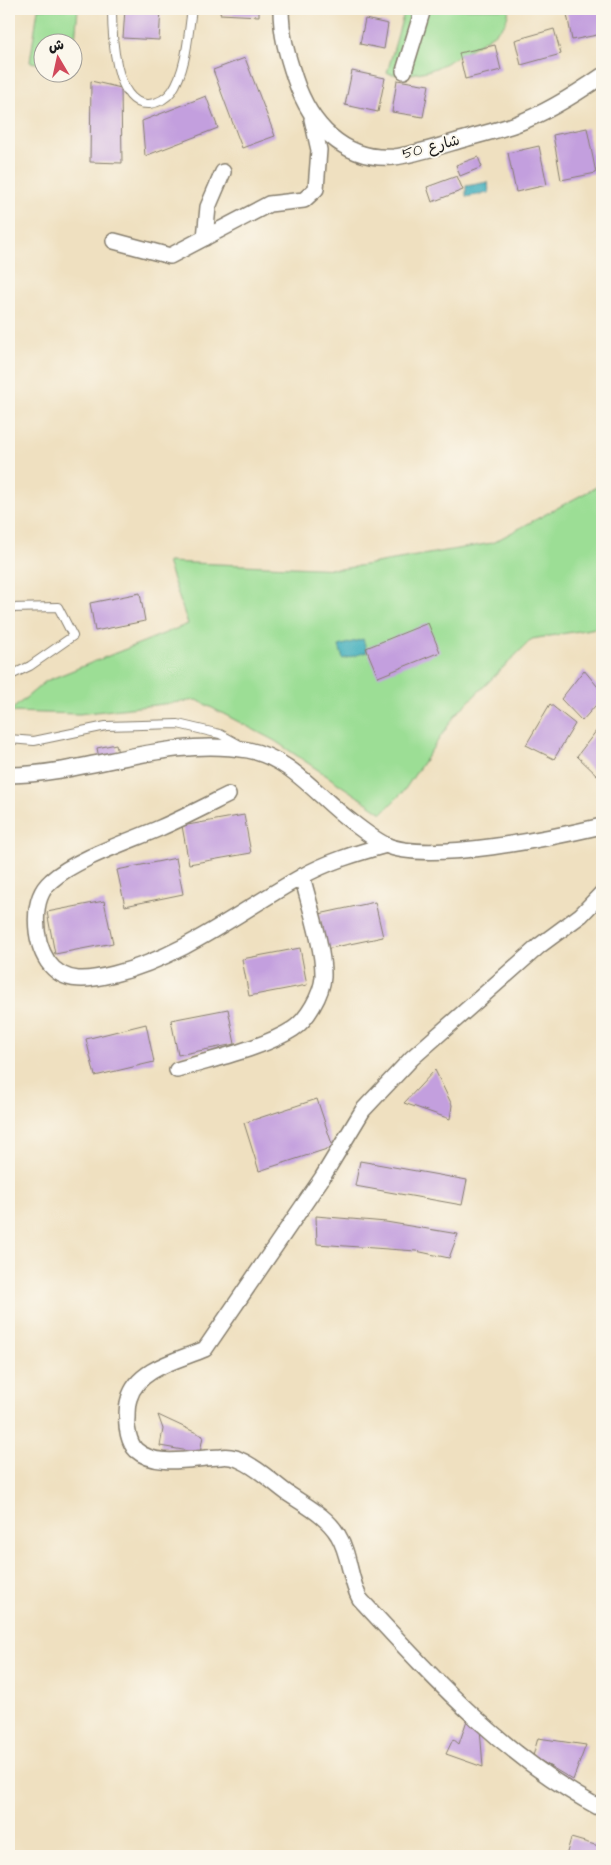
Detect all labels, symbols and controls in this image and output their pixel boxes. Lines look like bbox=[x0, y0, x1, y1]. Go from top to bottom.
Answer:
north arrow bbox=[32, 32, 82, 82]
text: ش bbox=[47, 35, 65, 57]
street label: شارع 50 bbox=[400, 130, 462, 164]

